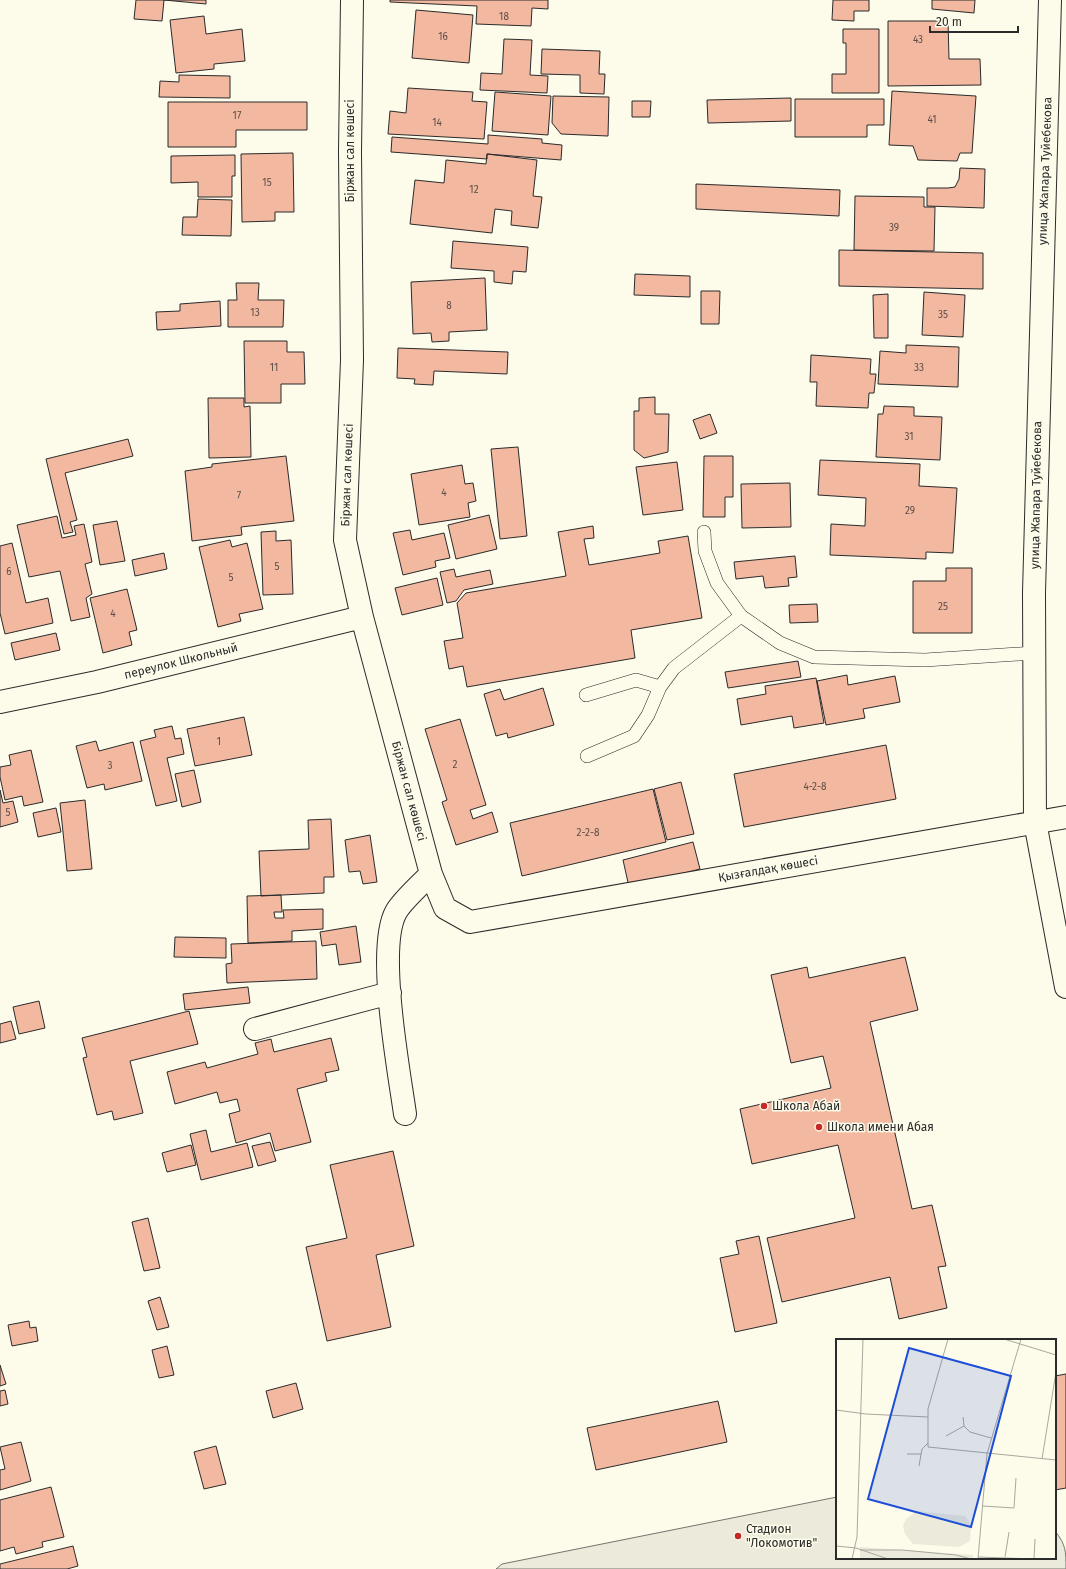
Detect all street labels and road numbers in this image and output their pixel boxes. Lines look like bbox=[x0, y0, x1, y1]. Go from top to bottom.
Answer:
street label: улица Жапара Туйебекова bbox=[1035, 97, 1055, 245]
street label: Біржан сал көшесі bbox=[343, 99, 357, 203]
street label: улица Жапара Туйебекова bbox=[1028, 421, 1044, 569]
street label: Біржан сал көшесі bbox=[338, 423, 356, 527]
street label: переулок Школьный bbox=[123, 640, 239, 682]
street label: Біржан сал көшесі bbox=[389, 739, 429, 843]
street label: Қызғалдақ көшесі bbox=[717, 853, 819, 885]

